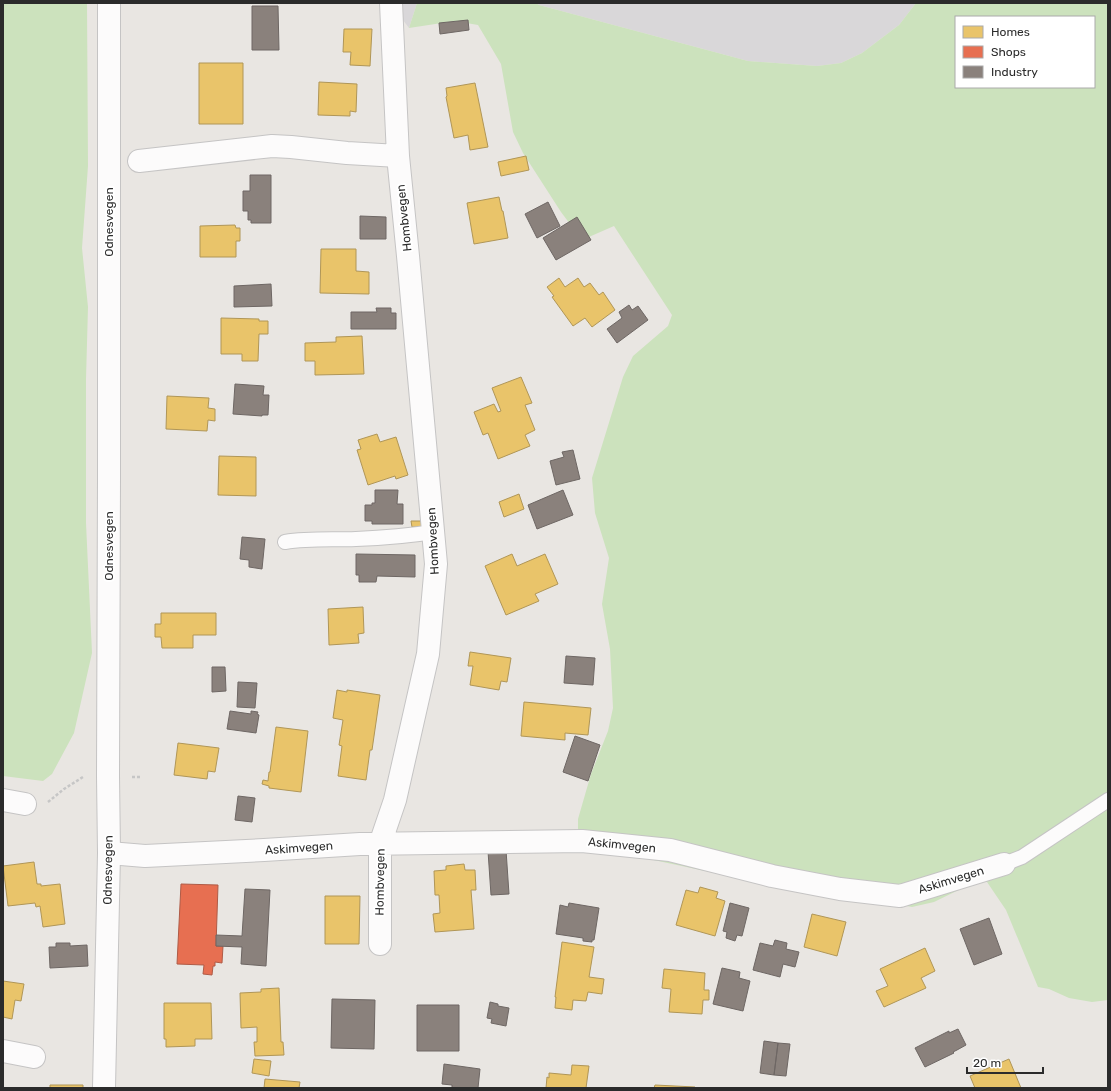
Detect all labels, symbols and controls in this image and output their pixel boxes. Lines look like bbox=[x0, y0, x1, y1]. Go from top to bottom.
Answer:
legend bbox=[955, 16, 1095, 88]
text: Homes bbox=[991, 25, 1030, 39]
text: Shops bbox=[991, 45, 1026, 59]
text: Industry bbox=[991, 65, 1038, 79]
street label: Hombvegen bbox=[394, 184, 414, 252]
street label: Odnesvegen bbox=[102, 187, 116, 257]
street label: Hombvegen bbox=[424, 507, 442, 575]
street label: Odnesvegen bbox=[102, 511, 116, 581]
street label: Askimvegen bbox=[587, 834, 657, 856]
street label: Odnesvegen bbox=[100, 835, 116, 905]
street label: Askimvegen bbox=[265, 839, 333, 857]
street label: Hombvegen bbox=[372, 848, 388, 916]
street label: Askimvegen bbox=[916, 863, 986, 897]
scale bar bbox=[967, 1049, 1043, 1075]
text: 20 m bbox=[973, 1056, 1001, 1070]

